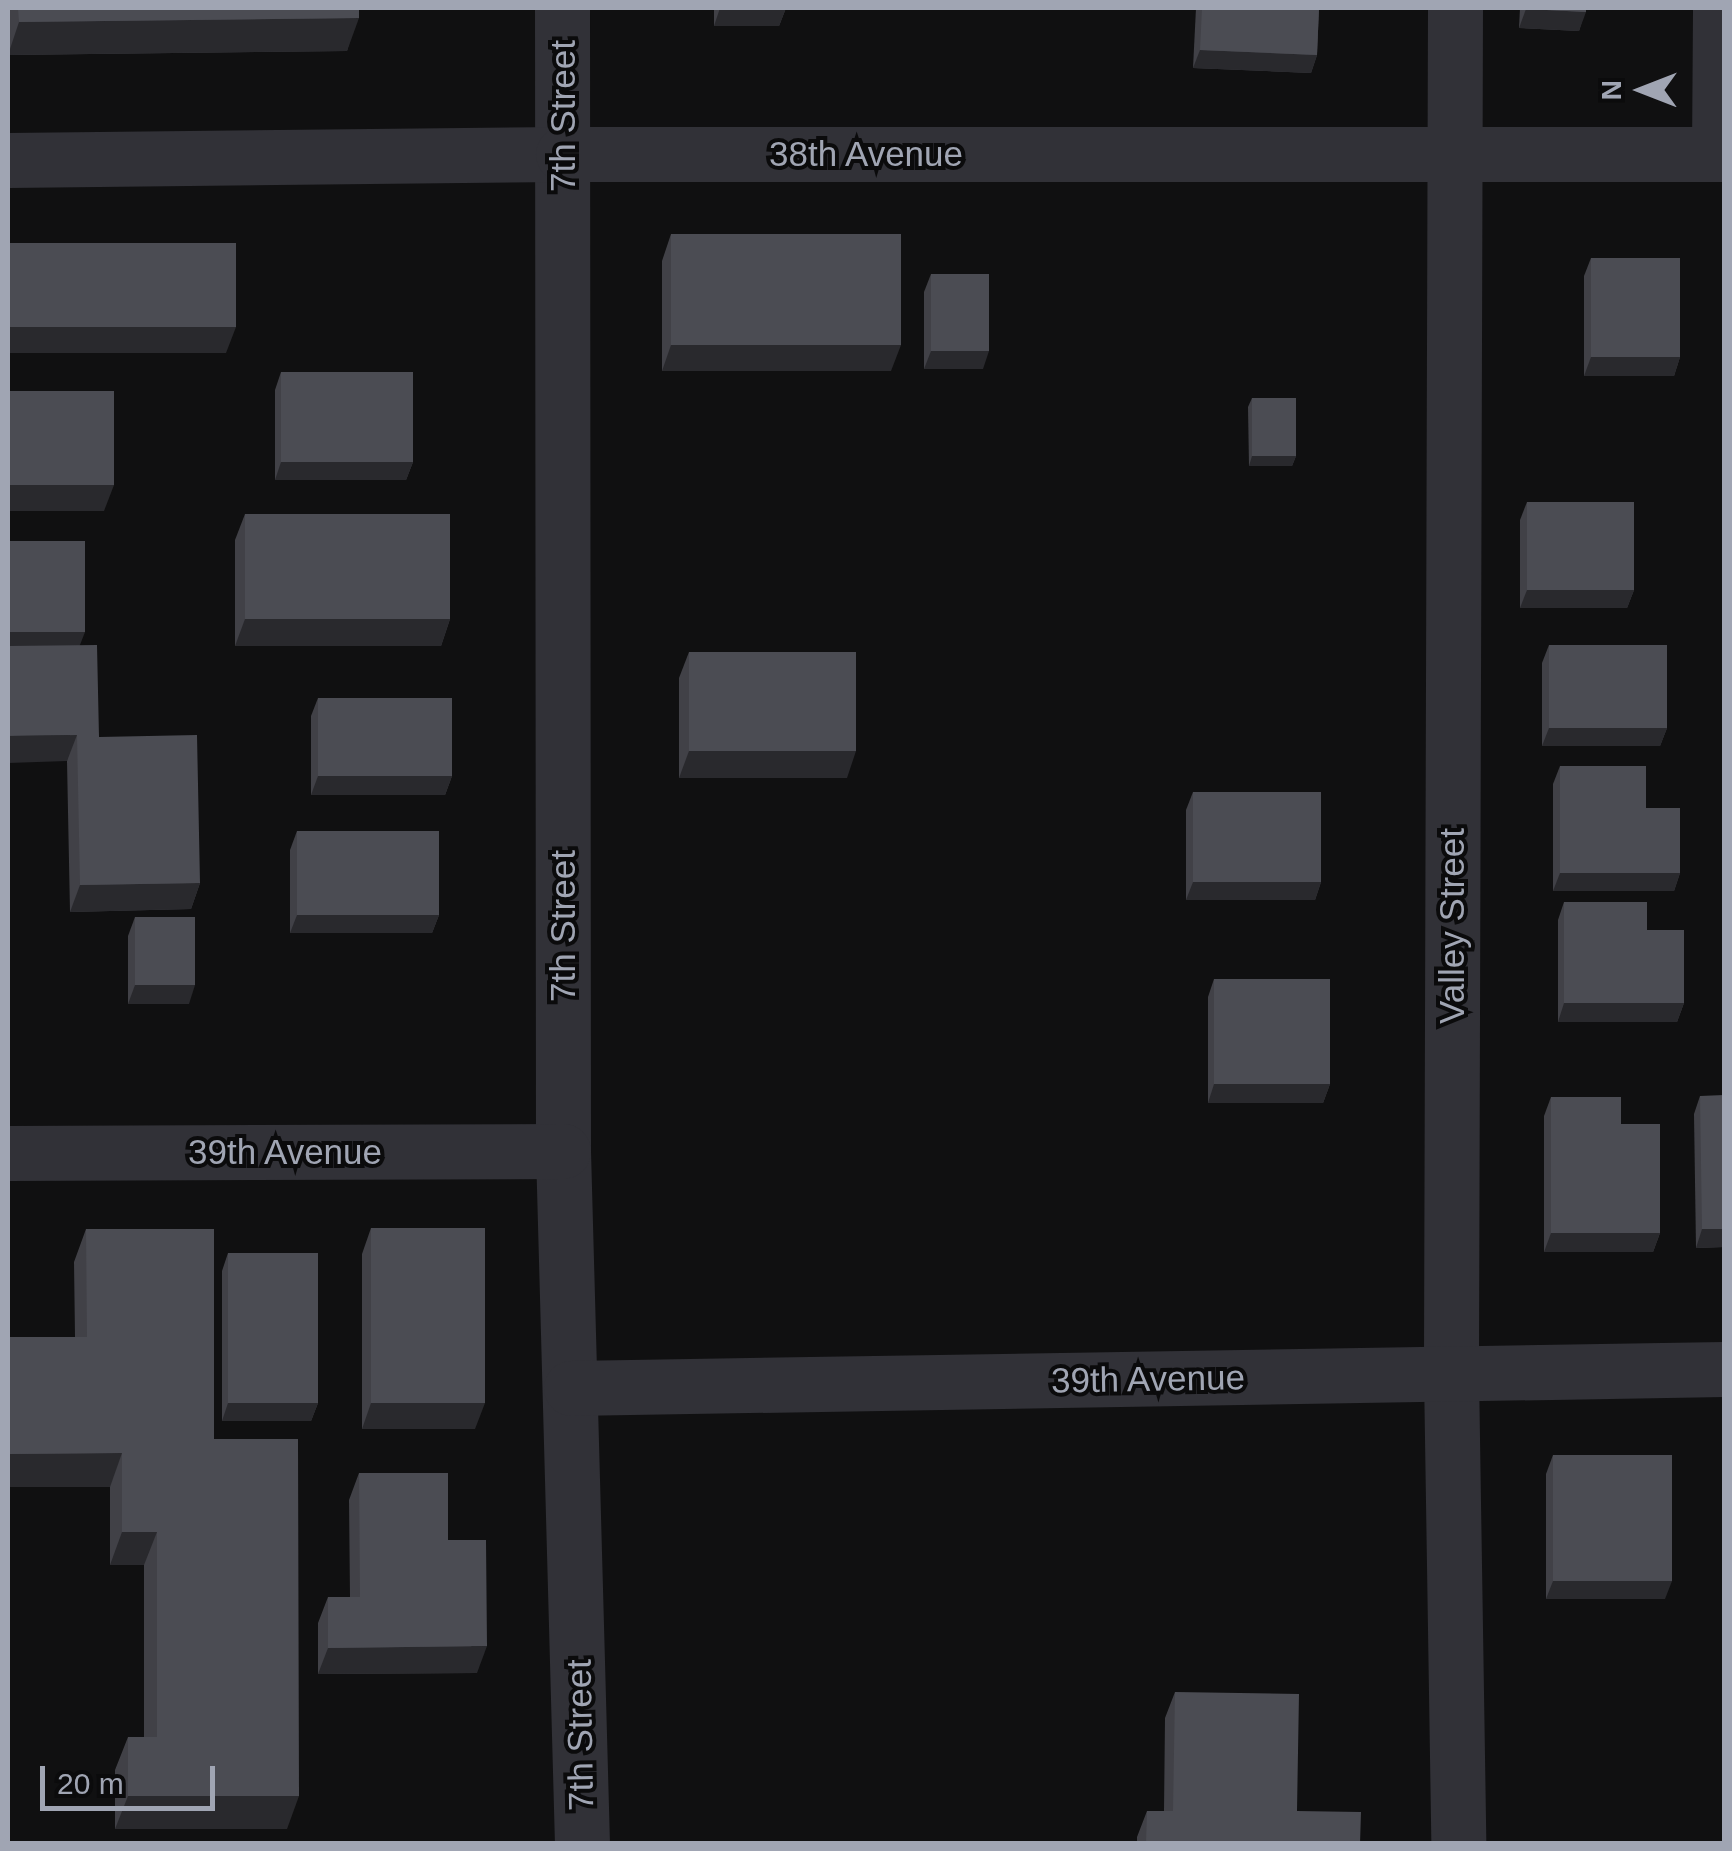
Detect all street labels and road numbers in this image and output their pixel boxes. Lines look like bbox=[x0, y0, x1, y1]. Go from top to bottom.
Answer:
street label: 7th Street bbox=[542, 40, 584, 192]
street label: 38th Avenue bbox=[768, 133, 964, 175]
street label: Valley Street bbox=[1431, 828, 1473, 1024]
street label: 7th Street bbox=[542, 850, 584, 1002]
street label: 39th Avenue bbox=[187, 1131, 383, 1173]
street label: 39th Avenue bbox=[1050, 1356, 1246, 1402]
street label: 7th Street bbox=[558, 1659, 602, 1811]

